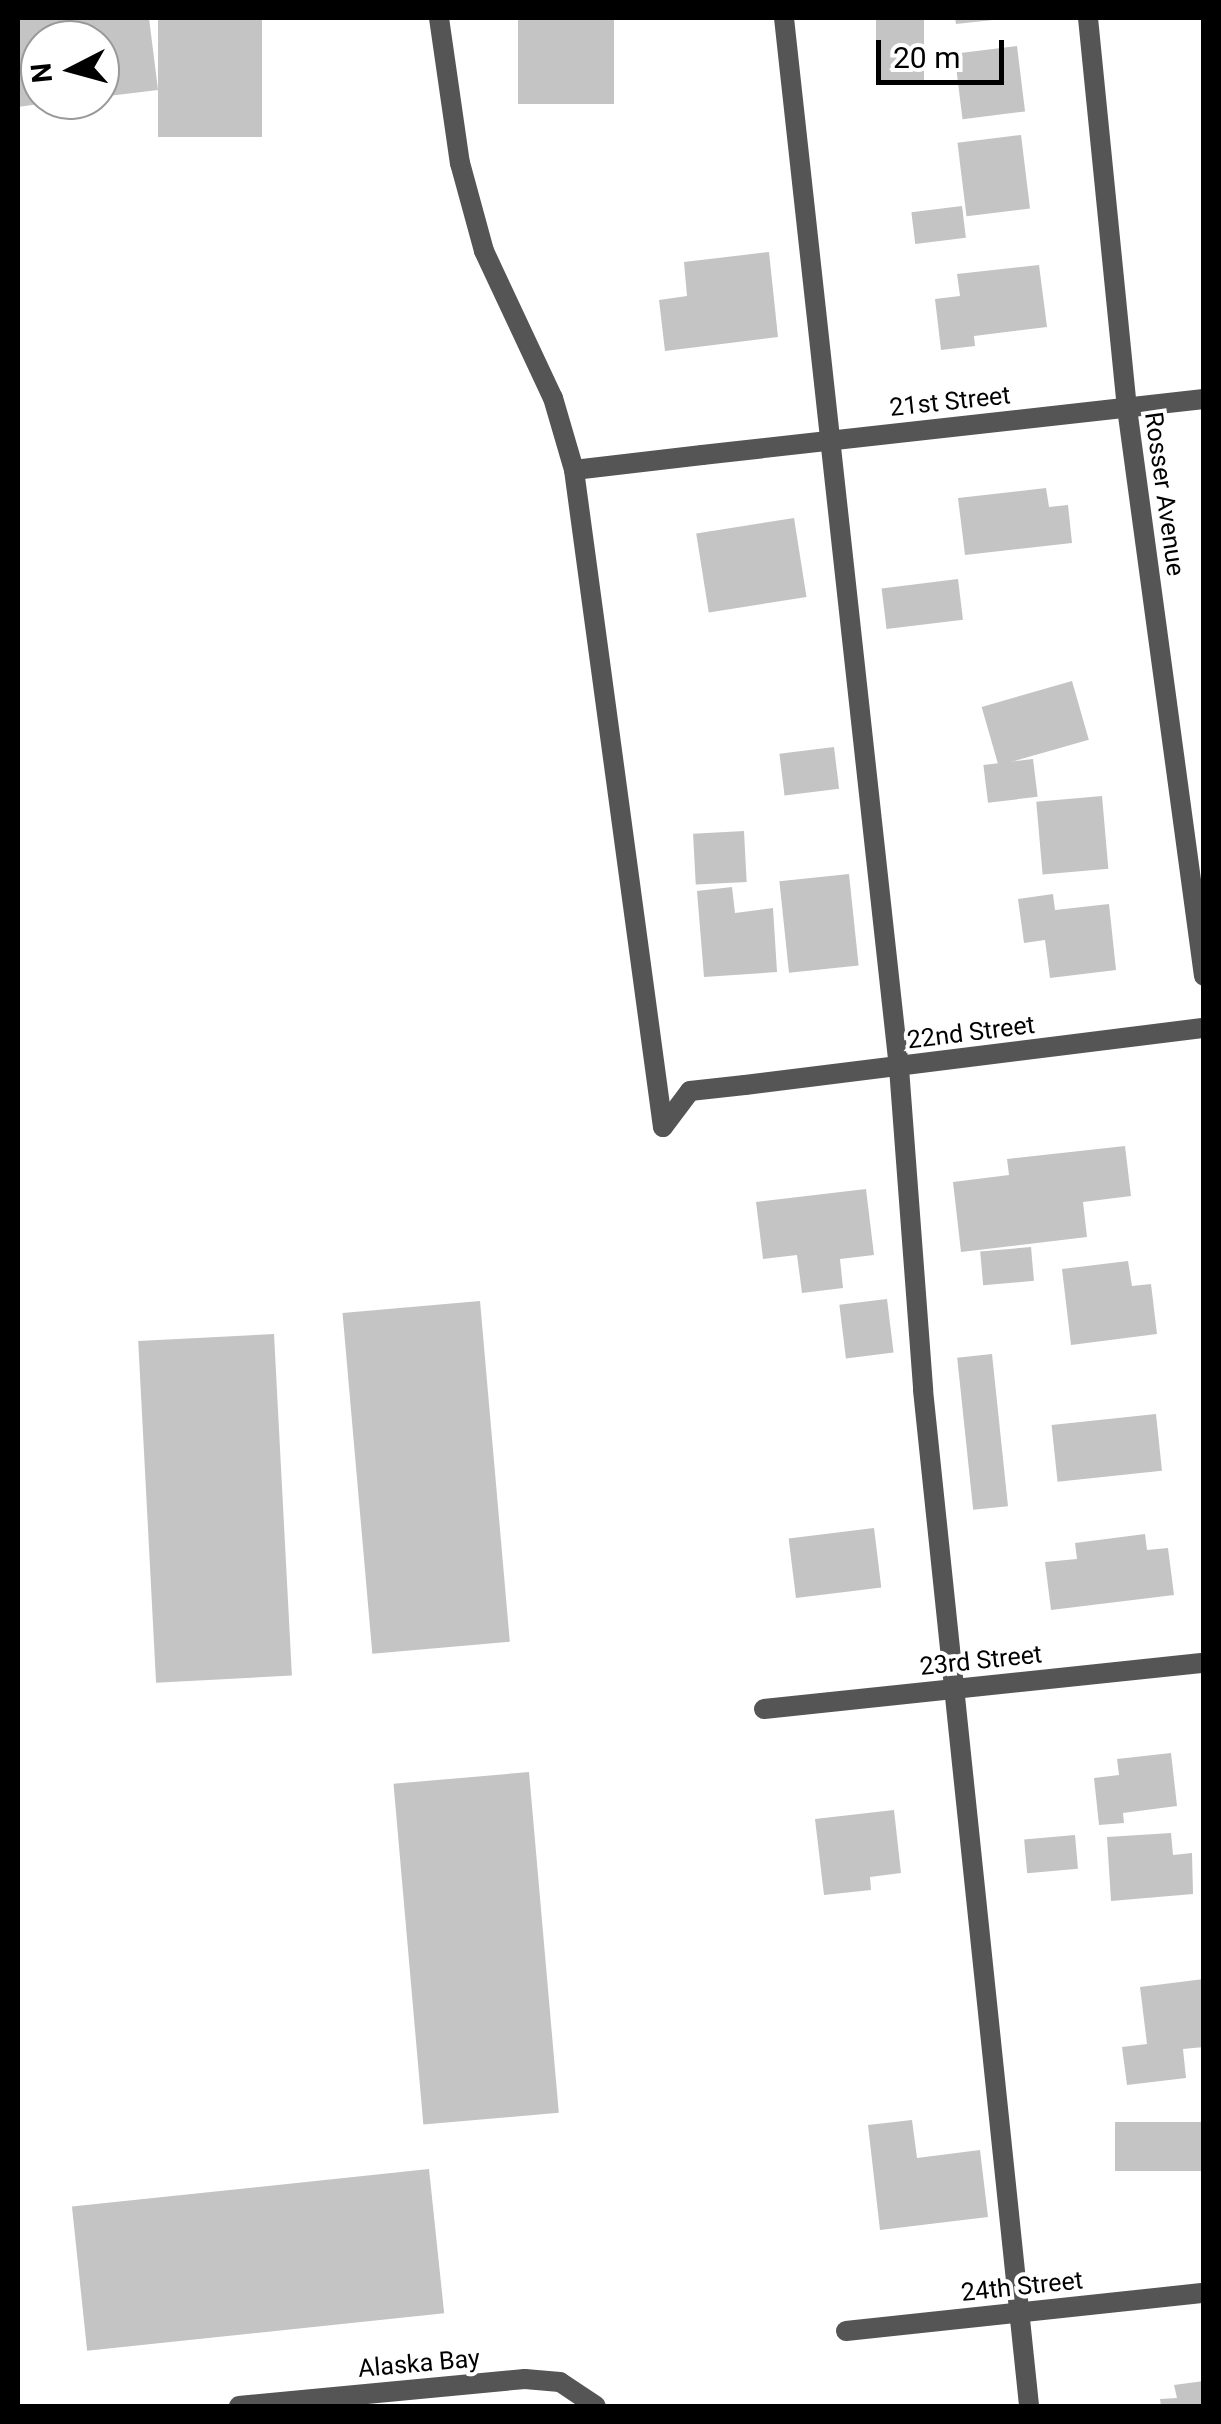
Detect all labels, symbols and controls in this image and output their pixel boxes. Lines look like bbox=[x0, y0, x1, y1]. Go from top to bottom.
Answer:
north arrow bbox=[20, 20, 120, 120]
scale bar bbox=[881, 20, 1008, 82]
text: 20 m bbox=[893, 40, 960, 75]
text: N bbox=[24, 61, 59, 85]
street label: 21st Street bbox=[888, 381, 1012, 423]
street label: Rosser Avenue bbox=[1138, 410, 1190, 578]
street label: 22nd Street bbox=[906, 1010, 1036, 1056]
street label: 23rd Street bbox=[918, 1640, 1044, 1682]
street label: 24th Street bbox=[960, 2266, 1084, 2308]
street label: Alaska Bay bbox=[357, 2344, 481, 2384]

